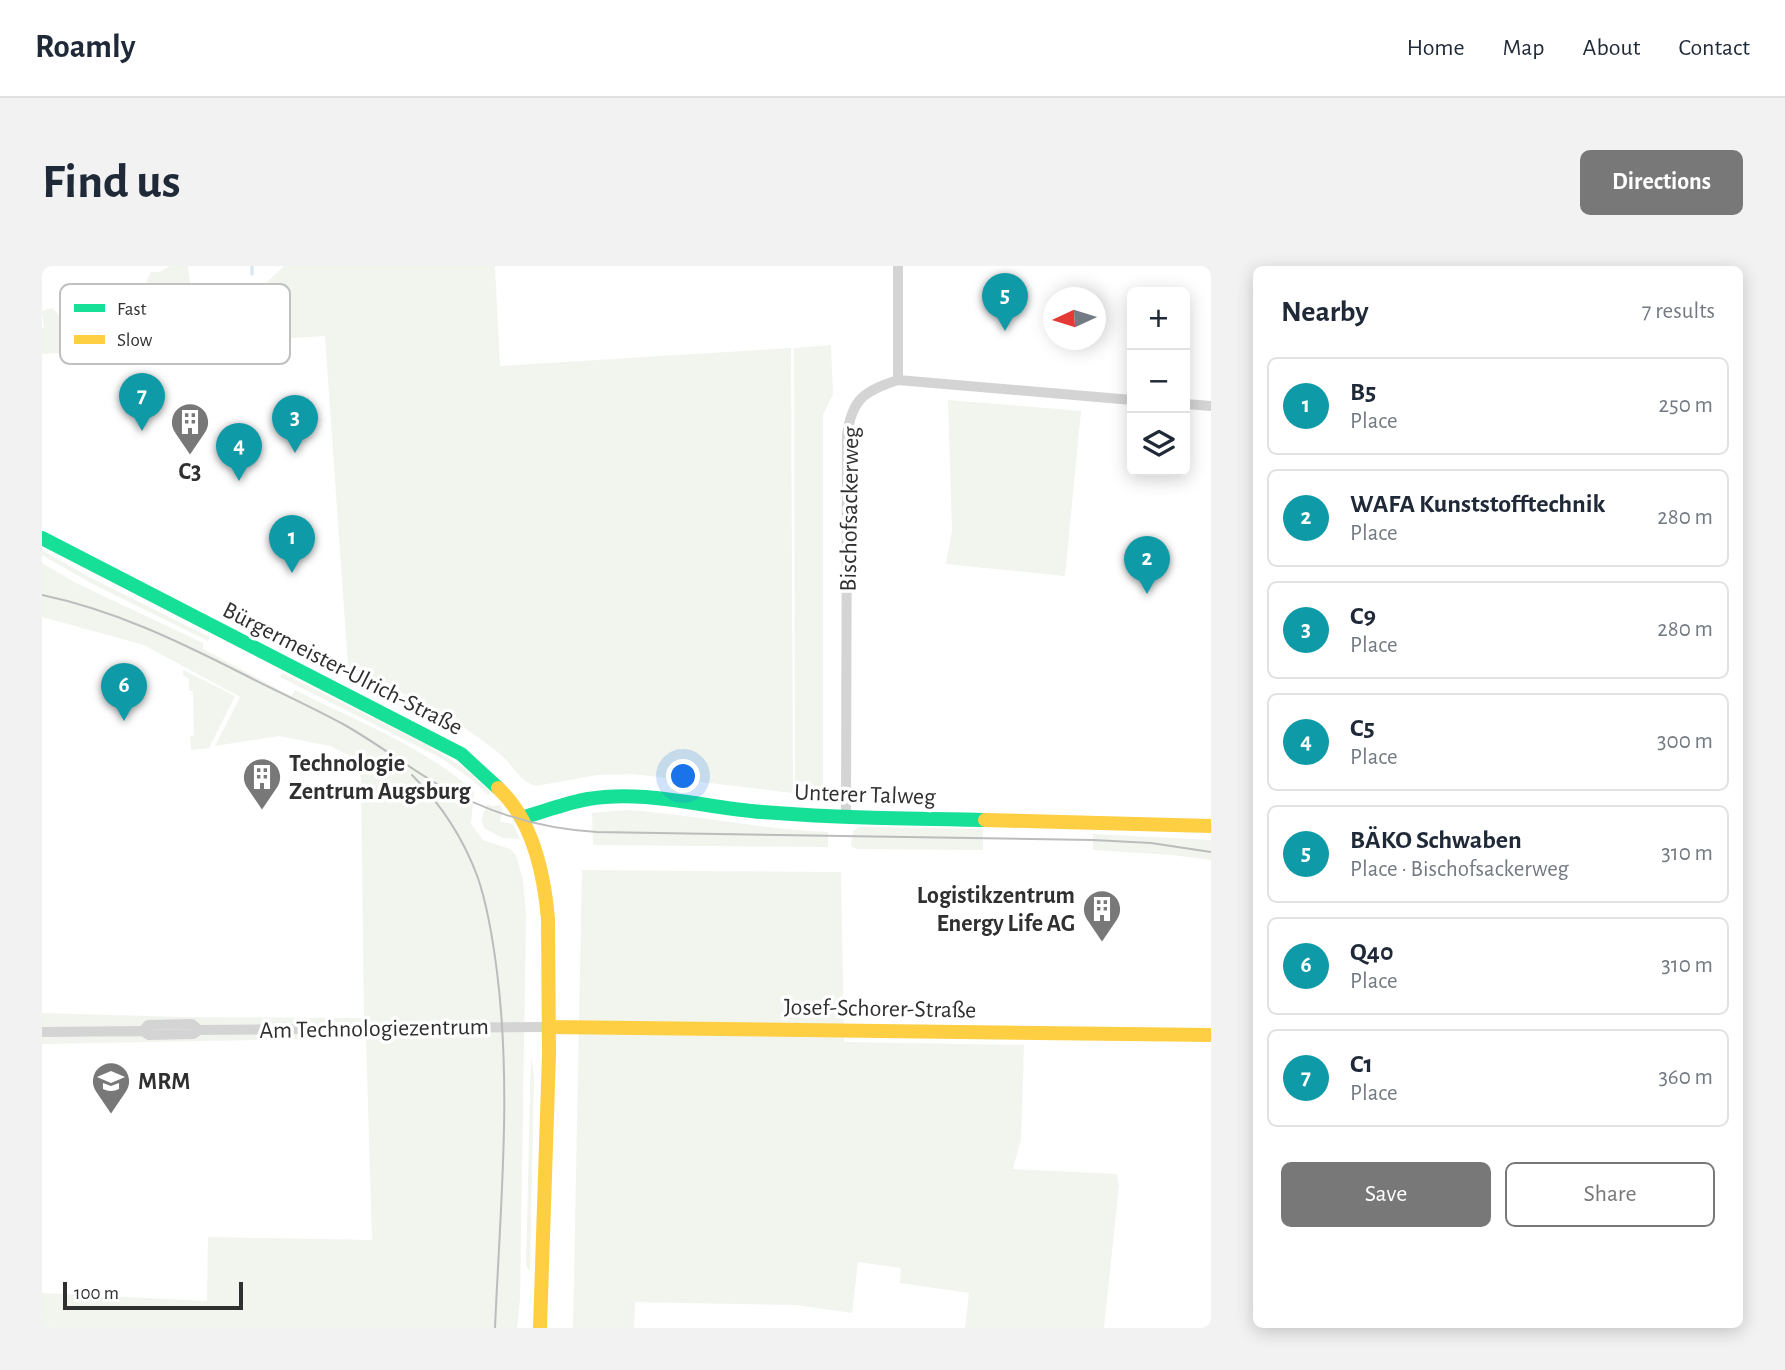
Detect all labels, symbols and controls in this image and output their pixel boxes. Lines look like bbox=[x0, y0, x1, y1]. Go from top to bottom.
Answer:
text: Roamly bbox=[35, 31, 135, 64]
text: Home bbox=[1407, 36, 1465, 60]
text: Map bbox=[1503, 36, 1545, 60]
text: About bbox=[1583, 36, 1640, 60]
text: Contact bbox=[1678, 36, 1750, 60]
button: Directions bbox=[1580, 150, 1743, 215]
text: Find us bbox=[42, 158, 181, 207]
pin: 5 bbox=[982, 273, 1028, 331]
legend bbox=[60, 284, 290, 364]
north arrow bbox=[1043, 287, 1106, 350]
map controls bbox=[1127, 287, 1190, 476]
button: + bbox=[1127, 287, 1190, 350]
text: Nearby bbox=[1281, 297, 1369, 327]
text: Fast bbox=[117, 300, 147, 319]
text: 7 results bbox=[1642, 300, 1715, 323]
text: Slow bbox=[117, 331, 153, 350]
button: − bbox=[1127, 350, 1190, 413]
pin: 7 bbox=[119, 373, 165, 431]
text: B5 bbox=[1350, 379, 1376, 405]
text: 1 bbox=[1302, 394, 1310, 417]
text: 250 m bbox=[1659, 394, 1713, 417]
pin: 3 bbox=[272, 395, 318, 453]
building icon: C3 bbox=[169, 401, 211, 456]
text: Place bbox=[1350, 410, 1398, 433]
button: layers bbox=[1127, 413, 1190, 476]
pin: 4 bbox=[216, 423, 262, 481]
street label: Bischofsackerweg bbox=[837, 426, 863, 592]
place label: C3 bbox=[179, 460, 201, 484]
text: WAFA Kunststofftechnik bbox=[1350, 491, 1605, 517]
text: 2 bbox=[1301, 506, 1311, 529]
text: 280 m bbox=[1657, 506, 1713, 529]
pin: 1 bbox=[269, 515, 315, 573]
text: Place bbox=[1350, 522, 1398, 545]
pin: 2 bbox=[1124, 536, 1170, 594]
street label: Bürgermeister-Ulrich-Straße bbox=[219, 598, 466, 740]
text: C9 bbox=[1350, 603, 1376, 629]
text: 3 bbox=[1301, 618, 1311, 641]
text: 280 m bbox=[1657, 618, 1713, 641]
text: Place bbox=[1350, 634, 1398, 657]
pin: 6 bbox=[101, 663, 147, 721]
text: C5 bbox=[1350, 715, 1375, 741]
text: 4 bbox=[1300, 730, 1312, 753]
text: 300 m bbox=[1657, 730, 1713, 753]
text: Place bbox=[1350, 746, 1398, 769]
place label: Technologie Zentrum Augsburg bbox=[289, 752, 472, 804]
building icon: Technologie Zentrum Augsburg bbox=[241, 756, 283, 811]
your location bbox=[666, 759, 700, 793]
street label: Unterer Talweg bbox=[794, 781, 936, 809]
text: BÄKO Schwaben bbox=[1350, 827, 1522, 853]
text: 5 bbox=[1301, 842, 1311, 865]
text: 310 m bbox=[1661, 842, 1713, 865]
text: Place · Bischofsackerweg bbox=[1350, 858, 1569, 881]
place label: Logistikzentrum Energy Life AG bbox=[917, 884, 1075, 936]
building icon: Logistikzentrum Energy Life AG bbox=[1081, 888, 1123, 943]
text: Q40 bbox=[1350, 939, 1394, 965]
text: 6 bbox=[1300, 954, 1312, 977]
text: 310 m bbox=[1661, 954, 1713, 977]
text: Place bbox=[1350, 970, 1398, 993]
street label: Josef-Schorer-Straße bbox=[784, 995, 976, 1023]
street label: Am Technologiezentrum bbox=[259, 1015, 489, 1043]
text: C1 bbox=[1350, 1051, 1373, 1077]
school or university icon: MRM bbox=[90, 1060, 132, 1115]
text: 7 bbox=[1301, 1066, 1311, 1089]
text: 360 m bbox=[1658, 1066, 1713, 1089]
place label: MRM bbox=[138, 1070, 190, 1094]
text: Place bbox=[1350, 1082, 1398, 1105]
button: Save bbox=[1281, 1162, 1491, 1227]
button: Share bbox=[1505, 1162, 1715, 1227]
scale bar bbox=[63, 1279, 243, 1311]
text: 100 m bbox=[74, 1284, 119, 1303]

